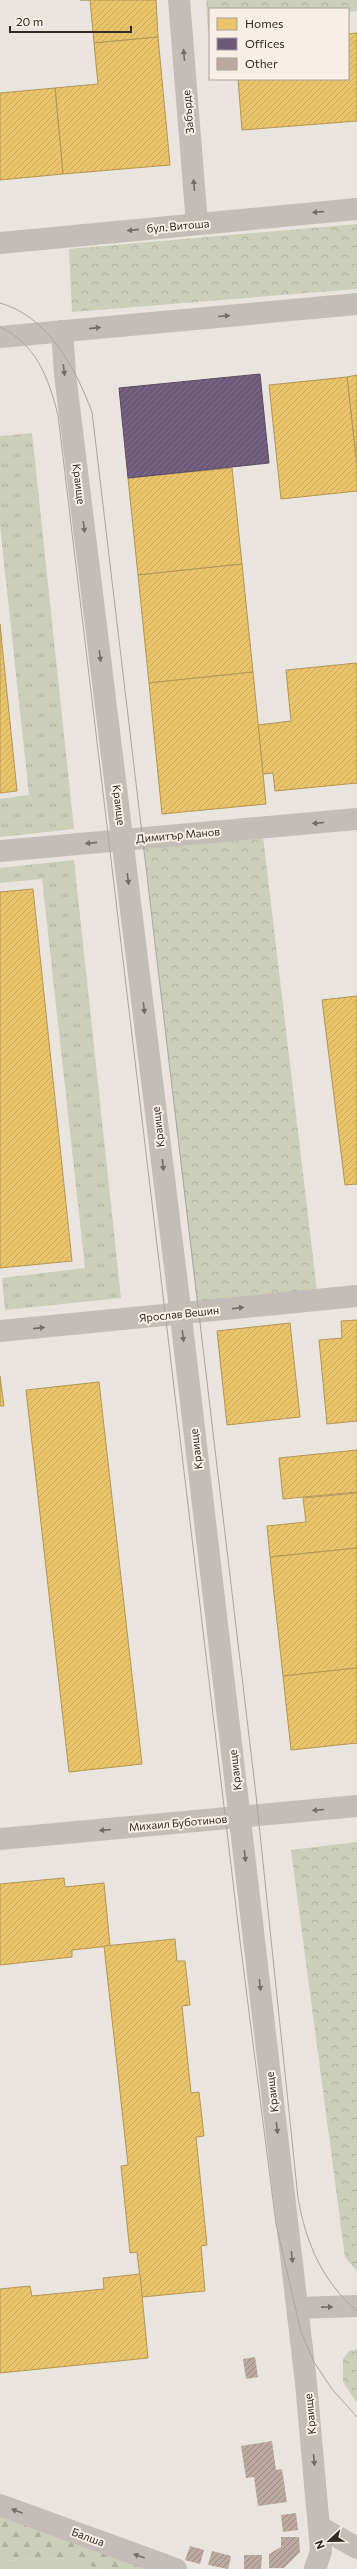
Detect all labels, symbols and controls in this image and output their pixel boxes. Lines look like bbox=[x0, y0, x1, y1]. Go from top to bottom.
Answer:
scale bar bbox=[10, 8, 131, 34]
legend bbox=[209, 8, 349, 80]
text: 20 m bbox=[16, 14, 43, 28]
text: Homes bbox=[245, 16, 283, 30]
text: Offices bbox=[245, 36, 285, 50]
one-way arrow bbox=[180, 49, 187, 61]
text: Other bbox=[245, 56, 278, 70]
street label: Забърде bbox=[179, 89, 196, 135]
one-way arrow bbox=[190, 179, 197, 191]
one-way arrow bbox=[312, 209, 324, 216]
street label: бул. Витоша bbox=[146, 216, 210, 235]
one-way arrow bbox=[127, 227, 139, 233]
one-way arrow bbox=[218, 313, 230, 319]
one-way arrow bbox=[89, 325, 101, 331]
one-way arrow bbox=[61, 364, 68, 376]
street label: Краище bbox=[71, 463, 88, 505]
one-way arrow bbox=[81, 521, 87, 533]
one-way arrow bbox=[97, 650, 104, 662]
street label: Краище bbox=[111, 784, 128, 826]
one-way arrow bbox=[312, 819, 324, 826]
street label: Димитър Манов bbox=[135, 824, 221, 845]
one-way arrow bbox=[85, 840, 97, 847]
one-way arrow bbox=[125, 873, 131, 885]
one-way arrow bbox=[141, 1002, 147, 1014]
street label: Краище bbox=[149, 1106, 166, 1148]
one-way arrow bbox=[160, 1159, 166, 1171]
street label: Ярослав Вешин bbox=[138, 1303, 220, 1324]
one-way arrow bbox=[232, 1305, 244, 1311]
one-way arrow bbox=[33, 1324, 45, 1331]
one-way arrow bbox=[180, 1330, 186, 1342]
street label: Краище bbox=[187, 1428, 204, 1470]
street label: Краище bbox=[226, 1749, 243, 1791]
one-way arrow bbox=[312, 1806, 324, 1813]
street label: Михаил Буботинов bbox=[128, 1812, 228, 1833]
one-way arrow bbox=[99, 1826, 111, 1833]
one-way arrow bbox=[242, 1850, 248, 1862]
one-way arrow bbox=[257, 1979, 263, 1991]
street label: Краище bbox=[263, 2071, 280, 2113]
one-way arrow bbox=[274, 2122, 280, 2134]
one-way arrow bbox=[289, 2251, 295, 2263]
one-way arrow bbox=[321, 2304, 334, 2310]
street label: Краище bbox=[301, 2393, 318, 2435]
one-way arrow bbox=[311, 2454, 317, 2466]
one-way arrow bbox=[11, 2508, 23, 2514]
north arrow bbox=[309, 2521, 349, 2561]
street label: Балша bbox=[70, 2525, 106, 2548]
text: N bbox=[312, 2539, 327, 2551]
one-way arrow bbox=[133, 2552, 145, 2558]

